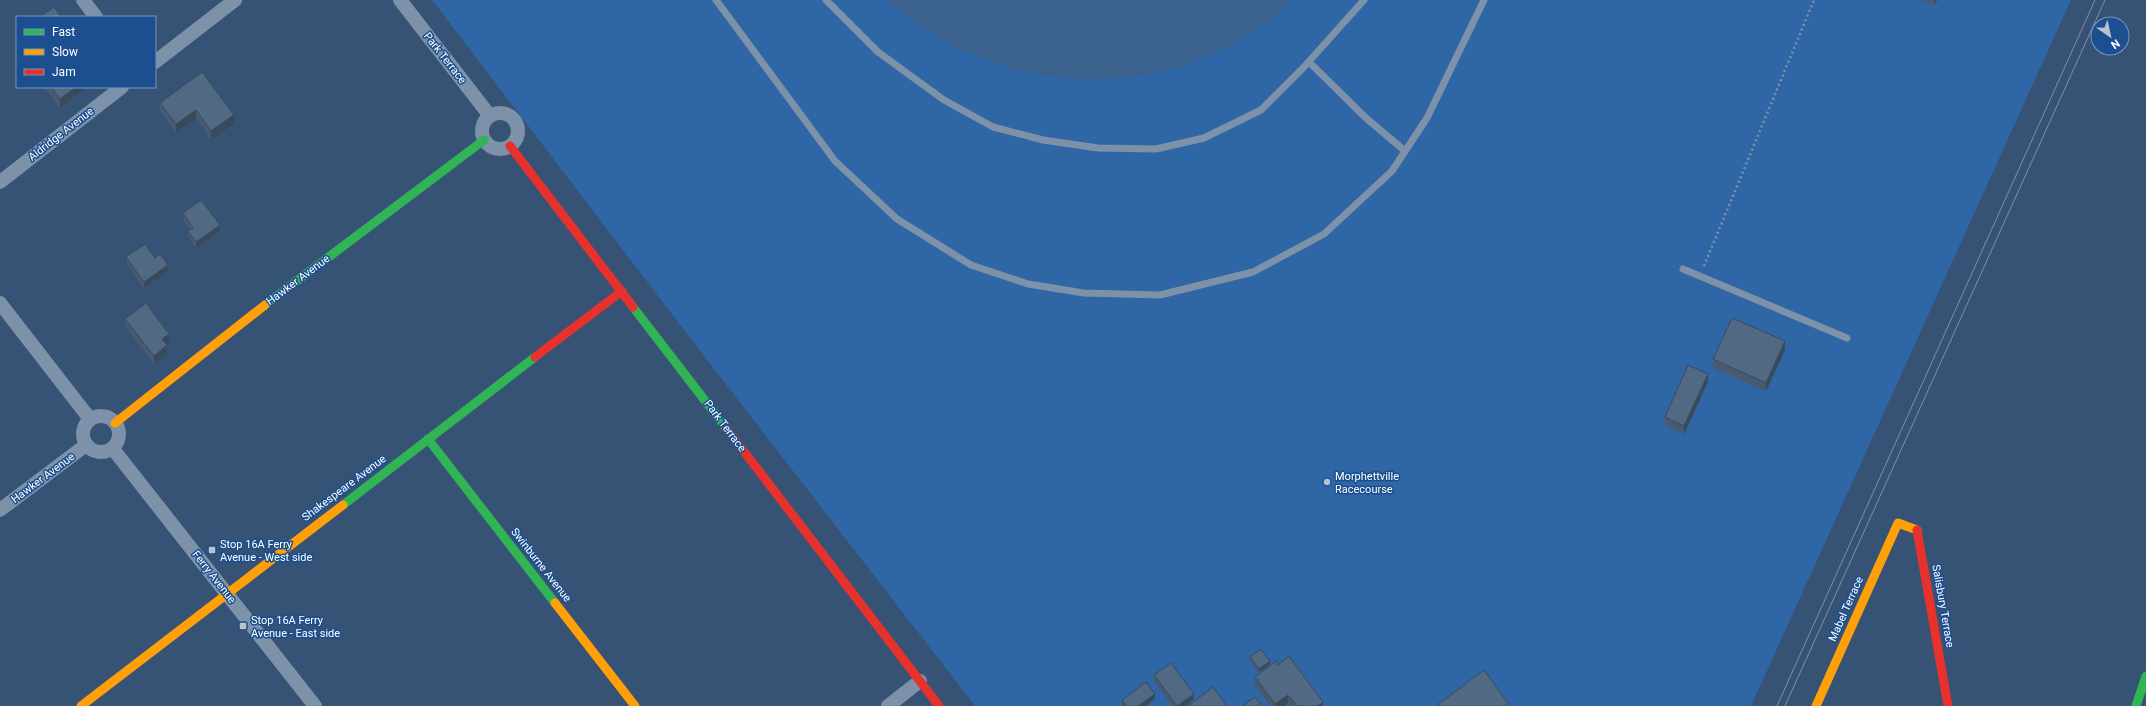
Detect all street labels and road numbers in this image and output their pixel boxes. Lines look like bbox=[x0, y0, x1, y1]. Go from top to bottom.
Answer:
street label: Park Terrace bbox=[421, 30, 469, 86]
street label: Aldridge Avenue bbox=[26, 104, 96, 164]
street label: Hawker Avenue bbox=[264, 252, 332, 308]
street label: Park Terrace bbox=[701, 398, 749, 455]
street label: Hawker Avenue bbox=[9, 450, 77, 506]
street label: Shakespeare Avenue bbox=[299, 452, 389, 524]
street label: Swinburne Avenue bbox=[508, 525, 574, 605]
street label: Ferry Avenue bbox=[189, 548, 239, 606]
street label: Salisbury Terrace bbox=[1929, 564, 1957, 649]
street label: Mabel Terrace bbox=[1826, 574, 1866, 643]

